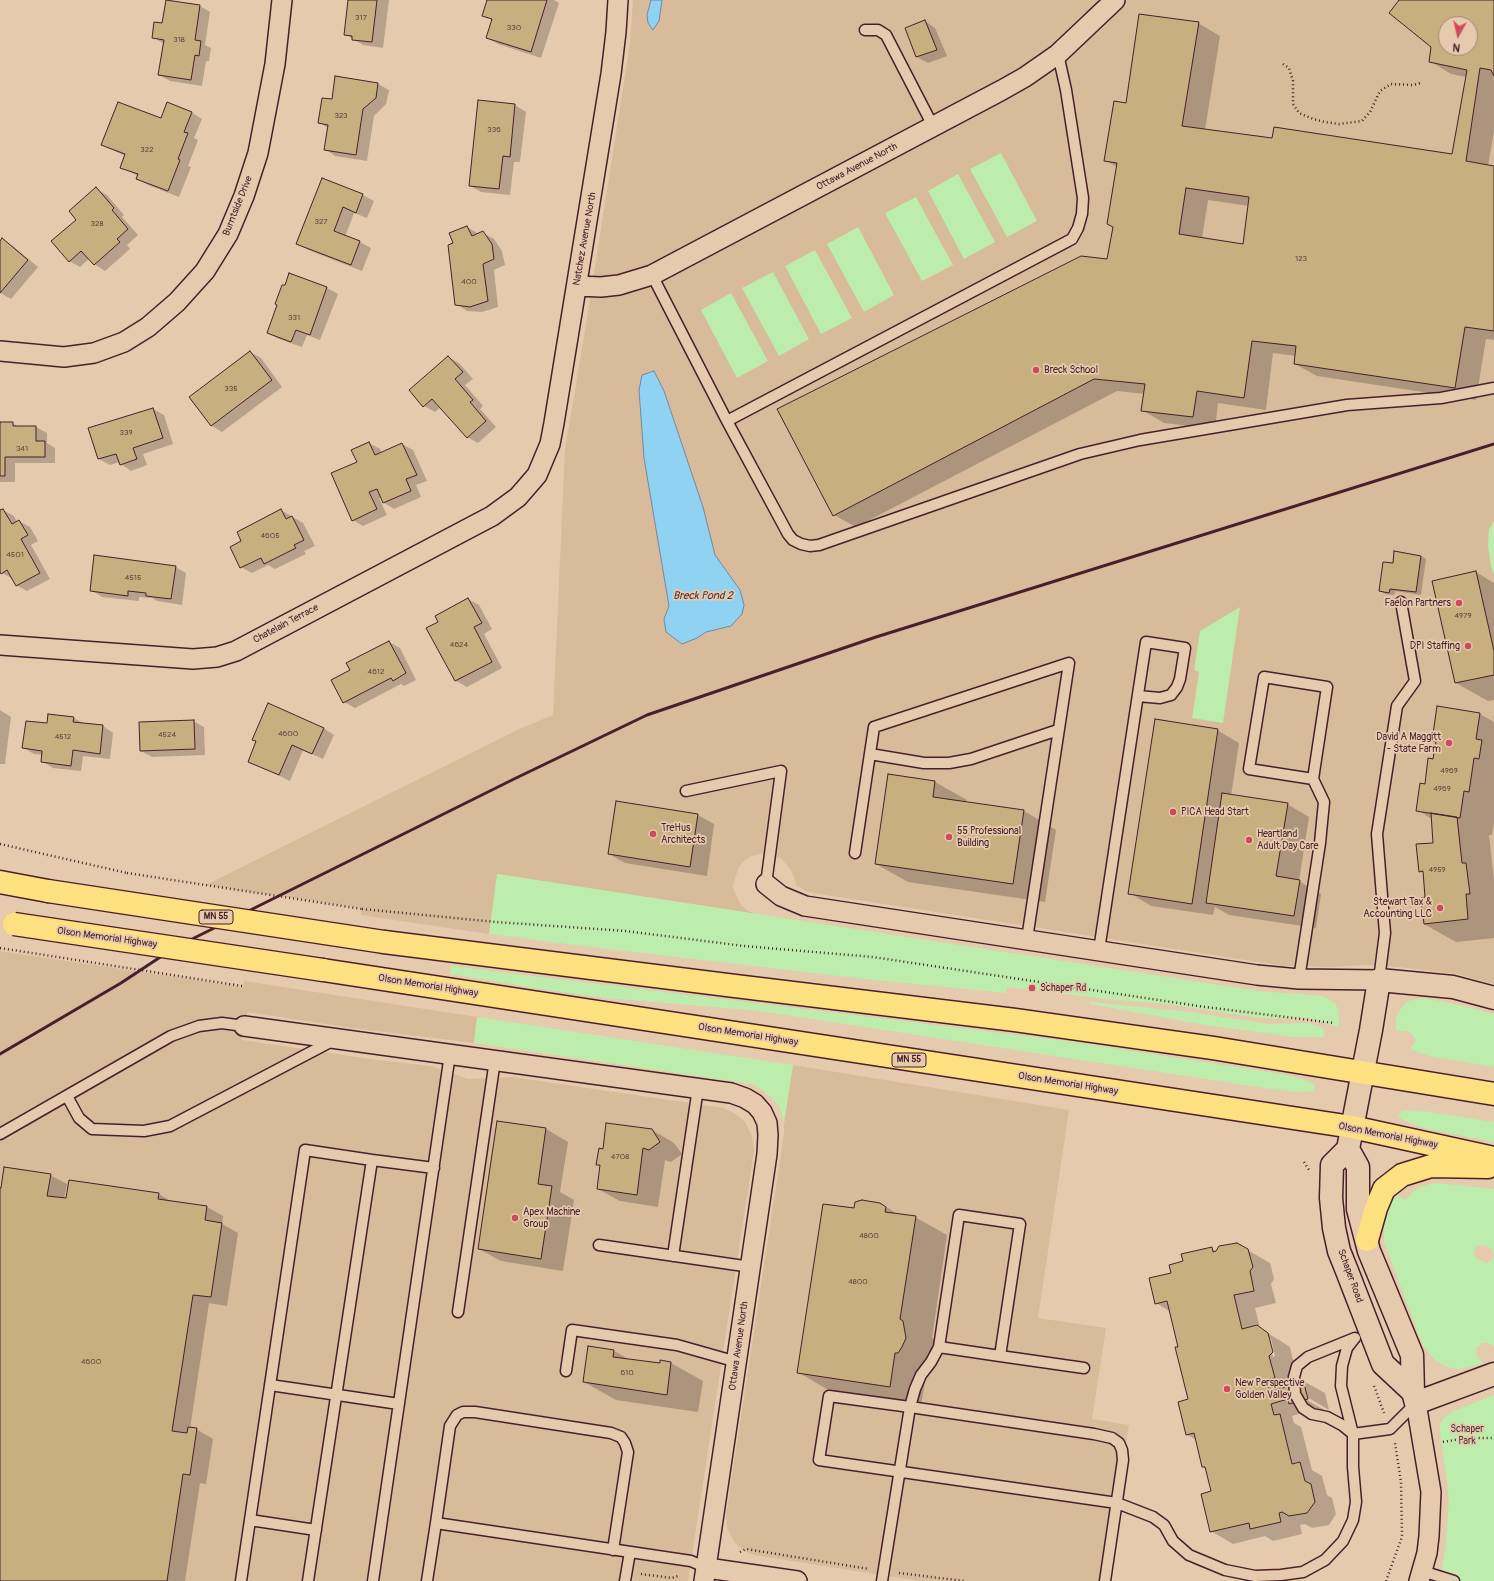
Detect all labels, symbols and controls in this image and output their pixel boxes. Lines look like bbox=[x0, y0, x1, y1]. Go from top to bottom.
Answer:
house number: 317 bbox=[355, 13, 367, 23]
north arrow bbox=[1438, 16, 1478, 56]
house number: 330 bbox=[507, 23, 521, 33]
house number: 318 bbox=[173, 35, 185, 45]
text: N bbox=[1452, 40, 1461, 54]
house number: 323 bbox=[334, 111, 348, 121]
house number: 336 bbox=[487, 125, 501, 135]
street label: Ottawa Avenue North bbox=[814, 141, 900, 193]
house number: 322 bbox=[140, 145, 154, 155]
street label: Burntside Drive bbox=[221, 174, 255, 238]
street label: Natchez Avenue North bbox=[571, 191, 599, 287]
house number: 327 bbox=[314, 217, 328, 227]
house number: 328 bbox=[91, 219, 103, 229]
house number: 123 bbox=[1295, 254, 1307, 264]
house number: 400 bbox=[461, 277, 477, 287]
house number: 331 bbox=[288, 313, 300, 323]
place label: Breck School bbox=[1044, 364, 1098, 376]
marker: Breck School bbox=[1031, 365, 1041, 375]
house number: 335 bbox=[224, 384, 238, 394]
house number: 339 bbox=[119, 428, 133, 438]
house number: 341 bbox=[16, 444, 28, 454]
house number: 4605 bbox=[260, 531, 280, 541]
house number: 4501 bbox=[6, 550, 24, 560]
house number: 4515 bbox=[125, 573, 141, 583]
water label: Breck Pond 2 bbox=[673, 589, 733, 603]
place label: Faelon Partners bbox=[1385, 597, 1451, 609]
marker: Faelon Partners bbox=[1454, 598, 1464, 608]
street label: Chatelain Terrace bbox=[251, 602, 321, 646]
house number: 4979 bbox=[1454, 611, 1472, 621]
house number: 4624 bbox=[450, 640, 468, 650]
place label: DPI Staffing bbox=[1410, 640, 1460, 652]
marker: DPI Staffing bbox=[1463, 641, 1473, 651]
house number: 4612 bbox=[368, 667, 384, 677]
house number: 4600 bbox=[278, 729, 298, 739]
house number: 4524 bbox=[158, 730, 176, 740]
place label: David A Maggitt - State Farm bbox=[1376, 731, 1441, 754]
house number: 4512 bbox=[55, 732, 71, 742]
marker: David A Maggitt - State Farm bbox=[1444, 738, 1454, 748]
house number: 4969 bbox=[1440, 766, 1458, 776]
house number: 4969 bbox=[1433, 784, 1451, 794]
place label: PICA Head Start bbox=[1181, 806, 1249, 818]
marker: PICA Head Start bbox=[1168, 807, 1178, 817]
place label: TreHus Architects bbox=[661, 822, 705, 846]
place label: 55 Professional Building bbox=[957, 825, 1021, 848]
place label: Heartland Adult Day Care bbox=[1257, 828, 1318, 852]
marker: TreHus Architects bbox=[648, 829, 658, 839]
marker: 55 Professional Building bbox=[944, 832, 954, 842]
marker: Heartland Adult Day Care bbox=[1244, 835, 1254, 845]
house number: 4959 bbox=[1428, 865, 1446, 875]
place label: Stewart Tax & Accounting LLC bbox=[1363, 896, 1432, 920]
marker: Stewart Tax & Accounting LLC bbox=[1435, 903, 1445, 913]
road number: MN 55 bbox=[199, 910, 233, 924]
street label: Olson Memorial Highway bbox=[56, 925, 158, 951]
street label: Olson Memorial Highway bbox=[377, 972, 479, 1000]
place label: Schaper Rd bbox=[1040, 982, 1086, 994]
marker: Schaper Rd bbox=[1027, 983, 1037, 993]
street label: Olson Memorial Highway bbox=[697, 1021, 799, 1049]
road number: MN 55 bbox=[892, 1053, 926, 1067]
street label: Olson Memorial Highway bbox=[1017, 1070, 1119, 1098]
street label: Olson Memorial Highway bbox=[1337, 1121, 1439, 1151]
house number: 4708 bbox=[611, 1152, 629, 1162]
place label: Apex Machine Group bbox=[523, 1206, 580, 1230]
marker: Apex Machine Group bbox=[510, 1213, 520, 1223]
house number: 4800 bbox=[859, 1231, 879, 1241]
street label: Schaper Road bbox=[1335, 1247, 1365, 1305]
house number: 4800 bbox=[848, 1277, 868, 1287]
street label: Ottawa Avenue North bbox=[727, 1301, 751, 1391]
house number: 4600 bbox=[81, 1357, 101, 1367]
house number: 610 bbox=[620, 1368, 634, 1378]
place label: New Perspective Golden Valley bbox=[1235, 1377, 1304, 1400]
marker: New Perspective Golden Valley bbox=[1222, 1384, 1232, 1394]
park label: Schaper Park bbox=[1450, 1423, 1484, 1446]

